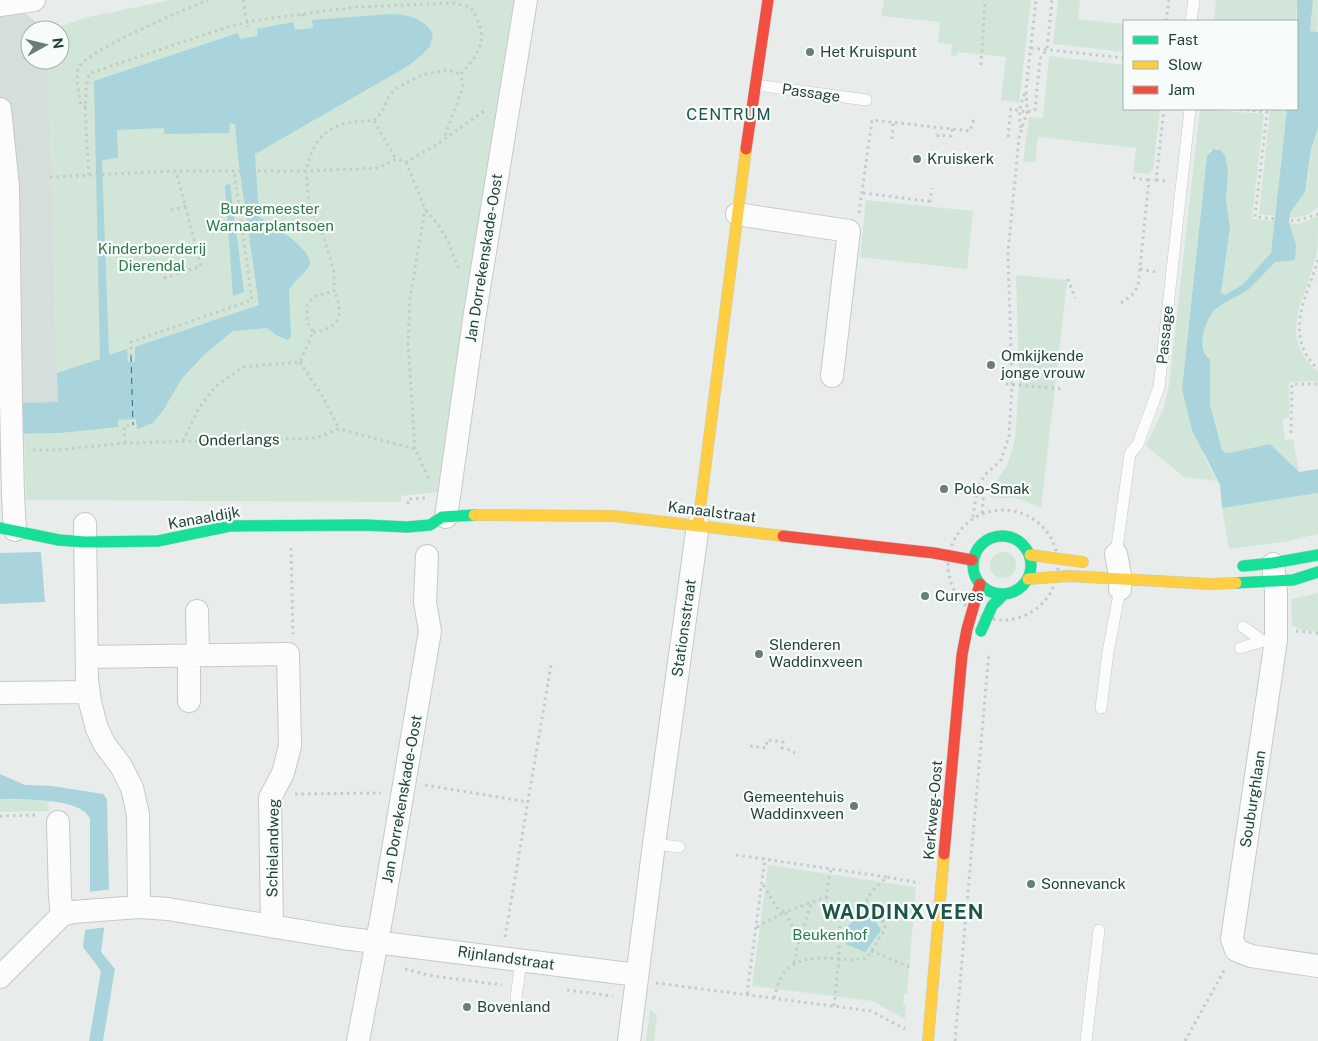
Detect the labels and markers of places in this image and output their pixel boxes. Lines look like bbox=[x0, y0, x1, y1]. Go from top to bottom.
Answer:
place label: Het Kruispunt bbox=[820, 43, 917, 60]
marker: Het Kruispunt bbox=[804, 46, 816, 58]
place label: Kruiskerk bbox=[927, 150, 994, 167]
marker: Kruiskerk bbox=[911, 153, 923, 165]
place label: Omkijkende jonge vrouw bbox=[1000, 347, 1086, 381]
marker: Omkijkende jonge vrouw bbox=[985, 359, 997, 371]
place label: Polo-Smak bbox=[954, 480, 1030, 497]
marker: Polo-Smak bbox=[938, 483, 950, 495]
place label: Curves bbox=[935, 587, 984, 604]
marker: Curves bbox=[919, 590, 931, 602]
place label: Slenderen Waddinxveen bbox=[769, 636, 863, 670]
marker: Slenderen Waddinxveen bbox=[753, 648, 765, 660]
place label: Gemeentehuis Waddinxveen bbox=[743, 788, 844, 822]
marker: Gemeentehuis Waddinxveen bbox=[848, 800, 860, 812]
place label: Sonnevanck bbox=[1041, 875, 1126, 892]
marker: Sonnevanck bbox=[1025, 878, 1037, 890]
place label: Bovenland bbox=[477, 998, 550, 1015]
marker: Bovenland bbox=[461, 1001, 473, 1013]

